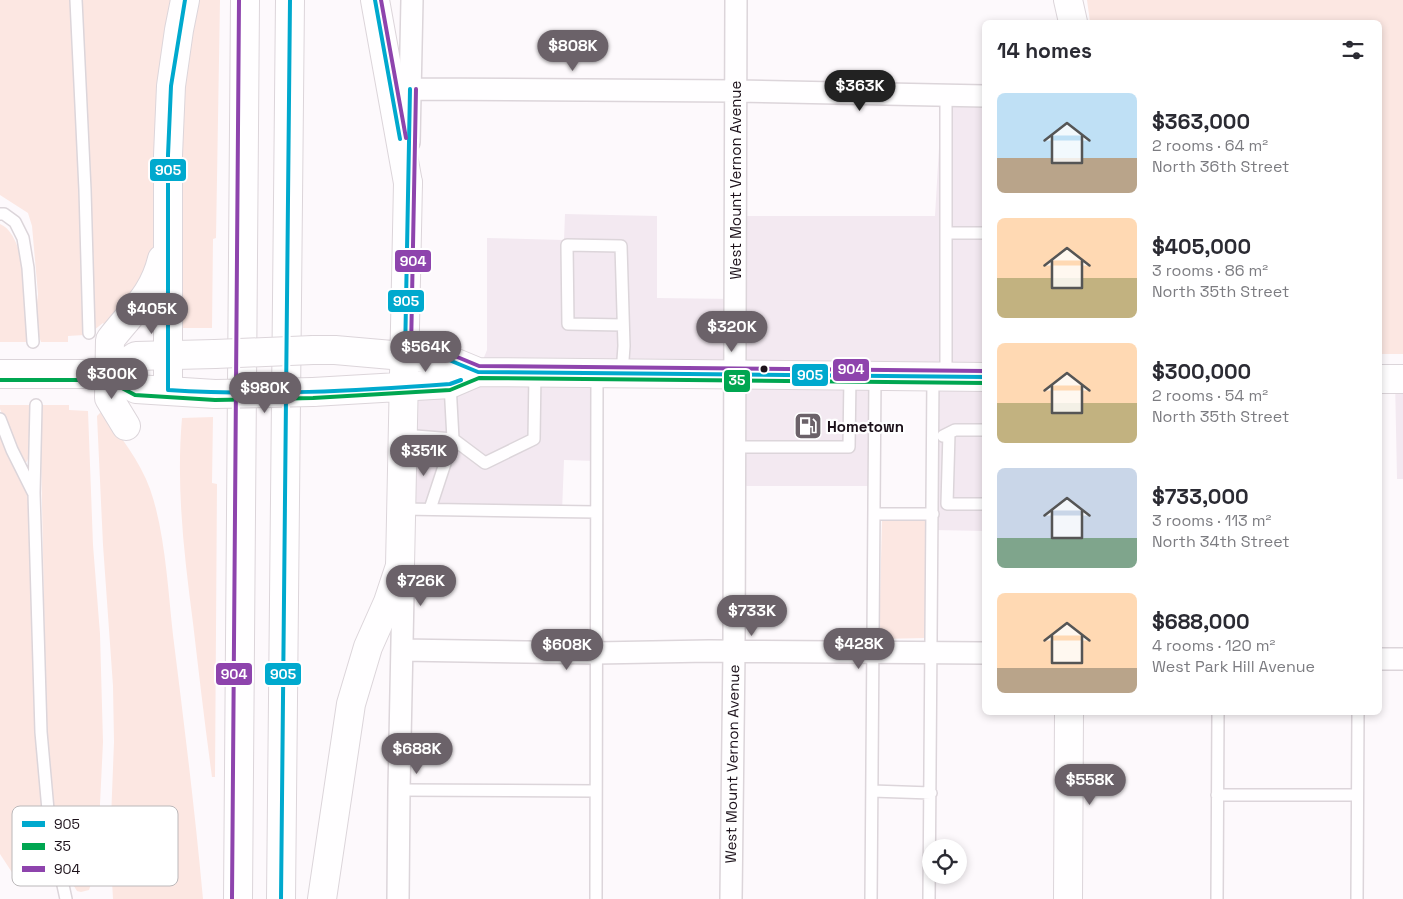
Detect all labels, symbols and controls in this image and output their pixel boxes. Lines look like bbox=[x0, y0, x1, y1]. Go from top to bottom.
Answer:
pin: $808K bbox=[538, 30, 608, 72]
text: $808K bbox=[548, 35, 598, 56]
icon: filters bbox=[1339, 36, 1367, 64]
text: 14 homes bbox=[997, 37, 1092, 64]
pin: $363K bbox=[825, 70, 895, 112]
text: $363K bbox=[835, 75, 885, 96]
street label: West Mount Vernon Avenue bbox=[726, 80, 745, 279]
text: $363,000 bbox=[1152, 108, 1250, 135]
icon: home bbox=[1037, 113, 1097, 173]
text: 2 rooms · 64 m² bbox=[1152, 135, 1268, 156]
text: North 36th Street bbox=[1152, 156, 1289, 177]
line badge: 905 bbox=[149, 158, 187, 182]
text: 905 bbox=[155, 161, 181, 179]
text: $405,000 bbox=[1152, 233, 1251, 260]
icon: home bbox=[1037, 238, 1097, 298]
line badge: 904 bbox=[394, 249, 432, 273]
text: 904 bbox=[400, 252, 426, 270]
text: 3 rooms · 86 m² bbox=[1152, 260, 1268, 281]
text: North 35th Street bbox=[1152, 281, 1289, 302]
line badge: 905 bbox=[387, 289, 425, 313]
pin: $405K bbox=[117, 292, 187, 335]
text: 905 bbox=[393, 292, 419, 310]
text: $405K bbox=[127, 298, 177, 319]
pin: $320K bbox=[697, 310, 767, 353]
text: $320K bbox=[707, 316, 757, 337]
pin: $564K bbox=[391, 330, 461, 373]
text: $564K bbox=[401, 336, 451, 357]
pin: $300K bbox=[77, 358, 147, 400]
line badge: 904 bbox=[832, 358, 870, 382]
text: $300,000 bbox=[1152, 358, 1251, 385]
text: 904 bbox=[838, 360, 864, 378]
text: $300K bbox=[87, 363, 137, 384]
line badge: 905 bbox=[791, 363, 829, 387]
icon: home bbox=[1037, 363, 1097, 423]
unlabelled marker bbox=[759, 364, 769, 374]
text: 905 bbox=[797, 366, 823, 384]
line badge: 35 bbox=[723, 369, 751, 393]
text: 35 bbox=[729, 371, 745, 389]
pin: $980K bbox=[230, 372, 300, 414]
text: $980K bbox=[240, 377, 290, 398]
text: 2 rooms · 54 m² bbox=[1152, 385, 1268, 406]
text: North 35th Street bbox=[1152, 406, 1289, 427]
fuel station icon: Hometown bbox=[793, 411, 823, 441]
place label: Hometown bbox=[827, 417, 904, 436]
pin: $351K bbox=[389, 434, 459, 477]
text: $351K bbox=[401, 440, 447, 461]
text: $733,000 bbox=[1152, 483, 1249, 510]
icon: home bbox=[1037, 488, 1097, 548]
text: 3 rooms · 113 m² bbox=[1152, 510, 1271, 531]
text: North 34th Street bbox=[1152, 531, 1290, 552]
pin: $726K bbox=[386, 564, 456, 607]
text: $726K bbox=[397, 570, 445, 591]
pin: $733K bbox=[717, 594, 787, 637]
text: $733K bbox=[728, 600, 776, 621]
text: $688,000 bbox=[1152, 608, 1250, 635]
icon: home bbox=[1037, 613, 1097, 673]
pin: $608K bbox=[532, 628, 602, 671]
pin: $428K bbox=[824, 628, 894, 670]
text: $428K bbox=[835, 633, 884, 654]
text: $608K bbox=[542, 634, 592, 655]
text: 4 rooms · 120 m² bbox=[1152, 635, 1275, 656]
text: West Park Hill Avenue bbox=[1152, 656, 1315, 677]
line badge: 904 bbox=[215, 662, 253, 686]
line badge: 905 bbox=[264, 662, 302, 686]
street label: West Mount Vernon Avenue bbox=[721, 664, 743, 864]
text: 904 bbox=[221, 665, 247, 683]
text: 905 bbox=[270, 665, 296, 683]
pin: $688K bbox=[382, 732, 452, 775]
text: $688K bbox=[393, 738, 441, 759]
pin: $558K bbox=[1055, 764, 1125, 806]
text: $558K bbox=[1066, 769, 1114, 790]
legend bbox=[12, 806, 178, 886]
text: 905 bbox=[54, 815, 80, 833]
text: 35 bbox=[54, 837, 71, 855]
map controls bbox=[922, 839, 967, 884]
button: locate bbox=[922, 839, 967, 884]
text: 904 bbox=[54, 860, 81, 878]

